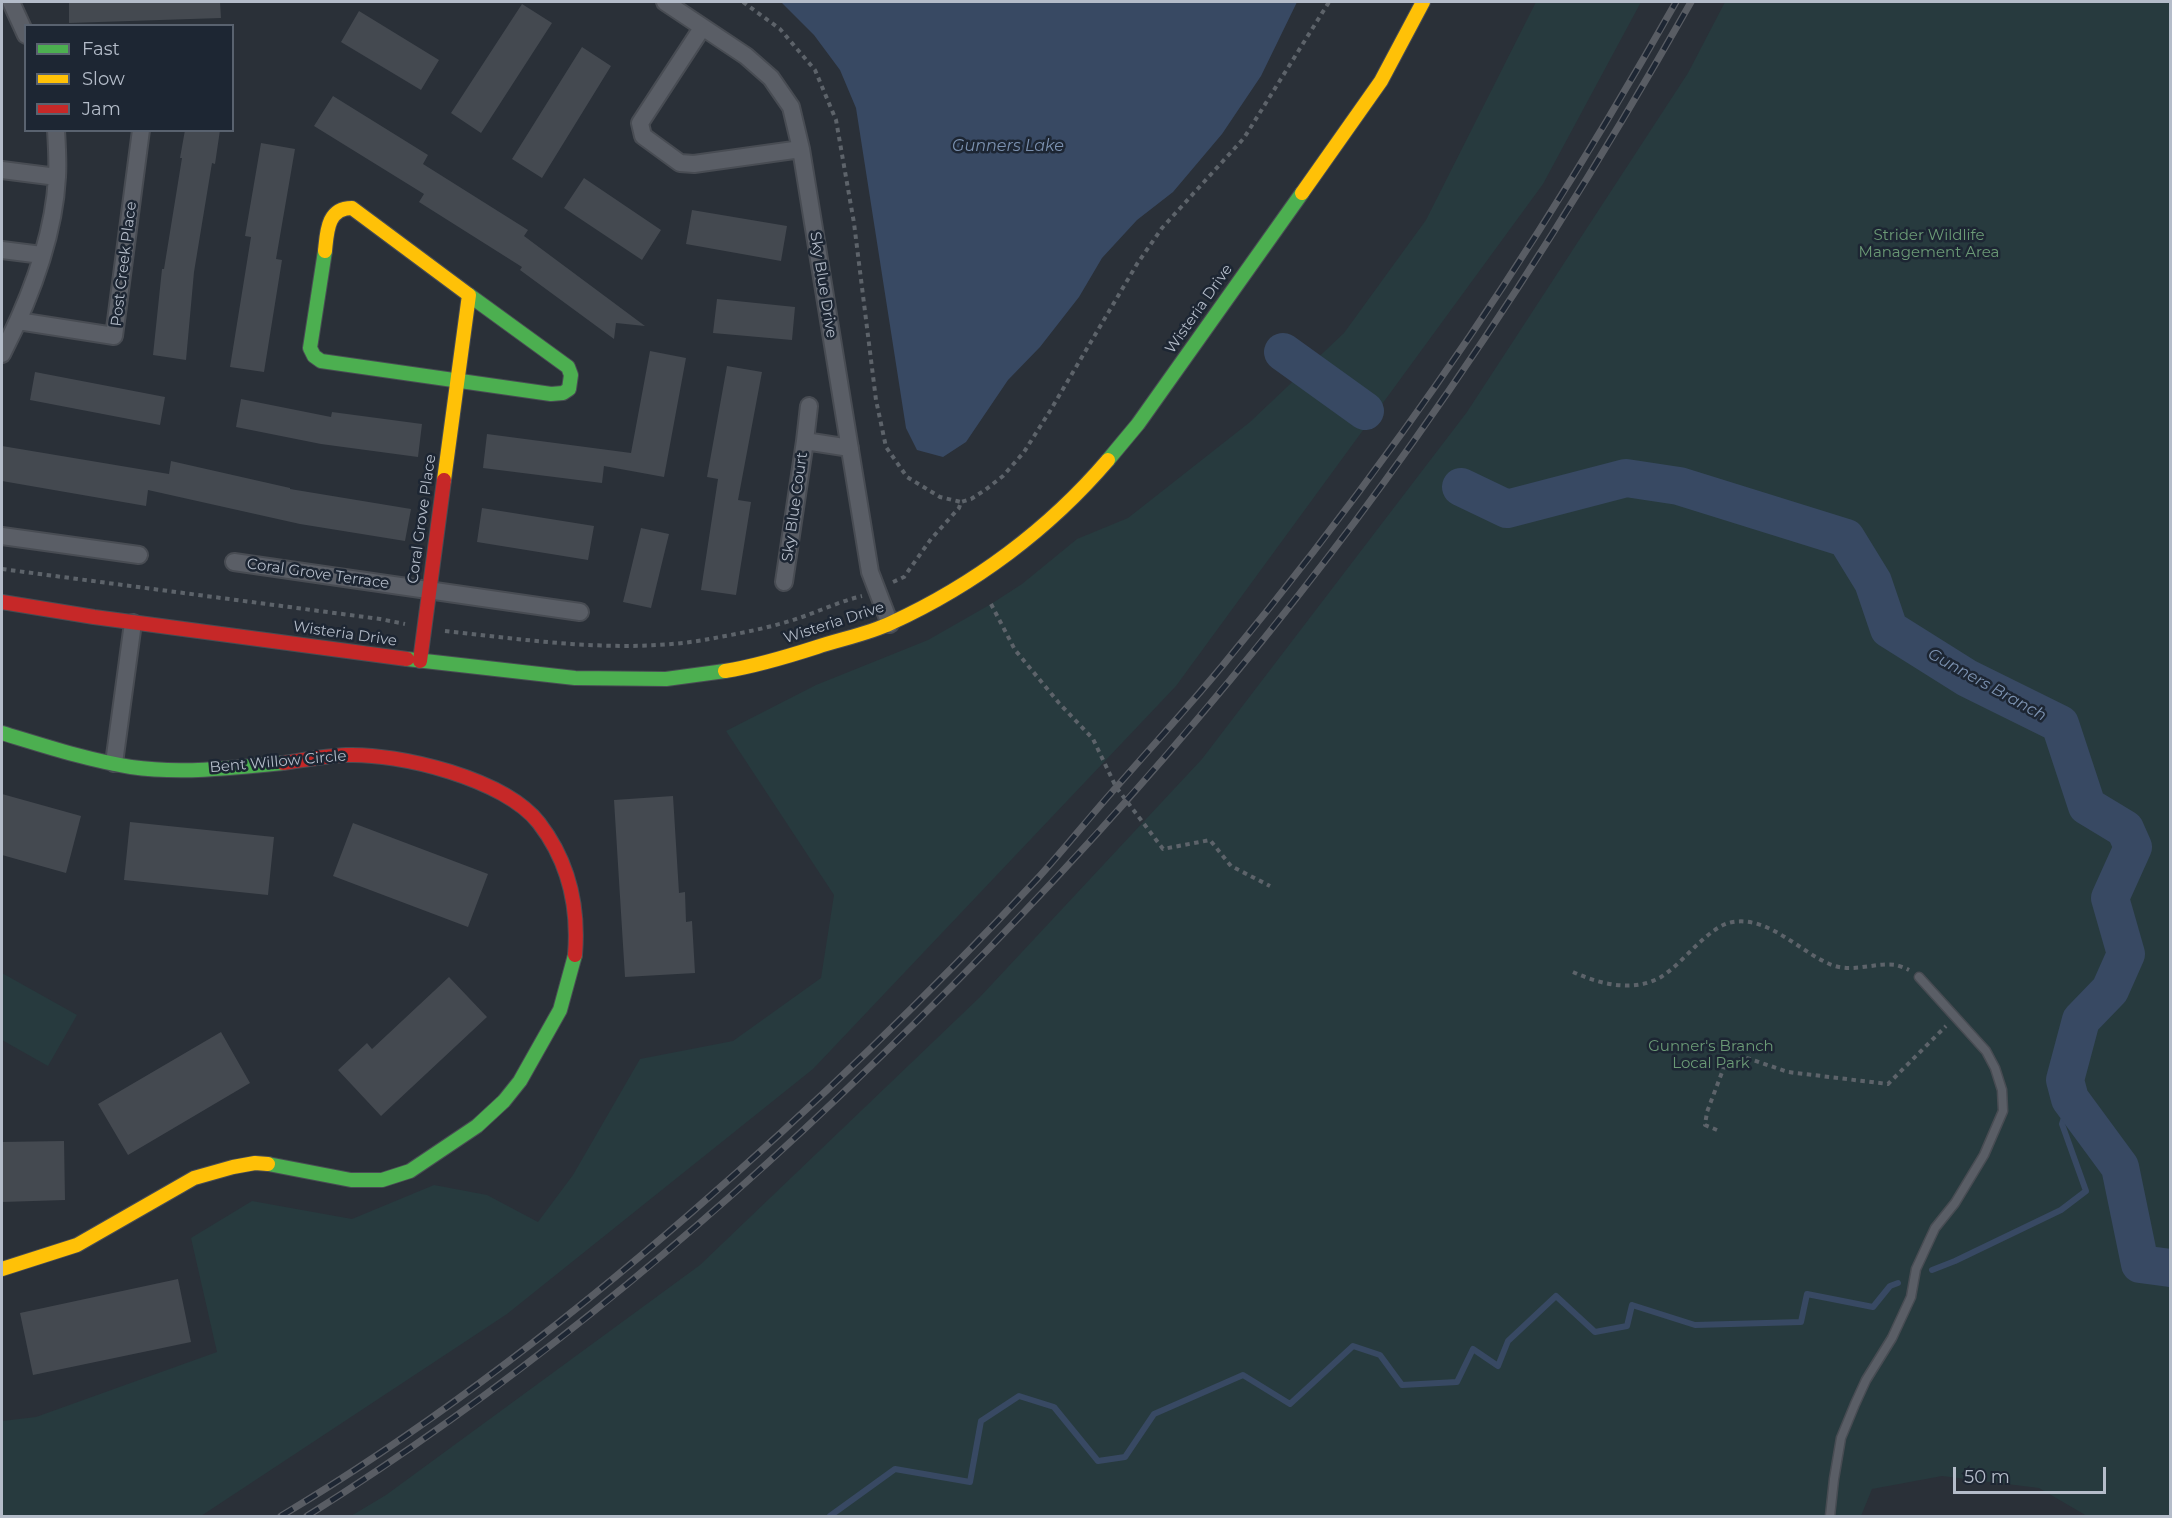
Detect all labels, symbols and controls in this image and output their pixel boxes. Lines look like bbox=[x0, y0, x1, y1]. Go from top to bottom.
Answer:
legend bbox=[24, 24, 234, 132]
text: Fast bbox=[82, 38, 120, 60]
text: Slow bbox=[82, 68, 125, 90]
text: Jam bbox=[82, 98, 121, 120]
water label: Gunners Lake bbox=[952, 136, 1064, 156]
street label: Post Creek Place bbox=[107, 200, 141, 328]
park label: Strider Wildlife Management Area bbox=[1859, 227, 1999, 262]
street label: Sky Blue Drive bbox=[806, 230, 840, 340]
street label: Wisteria Drive bbox=[1162, 261, 1236, 357]
street label: Sky Blue Court bbox=[778, 451, 812, 563]
street label: Coral Grove Place bbox=[404, 453, 440, 585]
street label: Coral Grove Terrace bbox=[246, 555, 390, 593]
street label: Wisteria Drive bbox=[781, 598, 887, 648]
street label: Wisteria Drive bbox=[292, 618, 398, 650]
water label: Gunners Branch bbox=[1924, 645, 2050, 725]
street label: Bent Willow Circle bbox=[209, 747, 347, 777]
park label: Gunner's Branch Local Park bbox=[1648, 1038, 1774, 1073]
scale bar bbox=[1956, 1455, 2109, 1493]
text: 50 m bbox=[1964, 1466, 2010, 1488]

